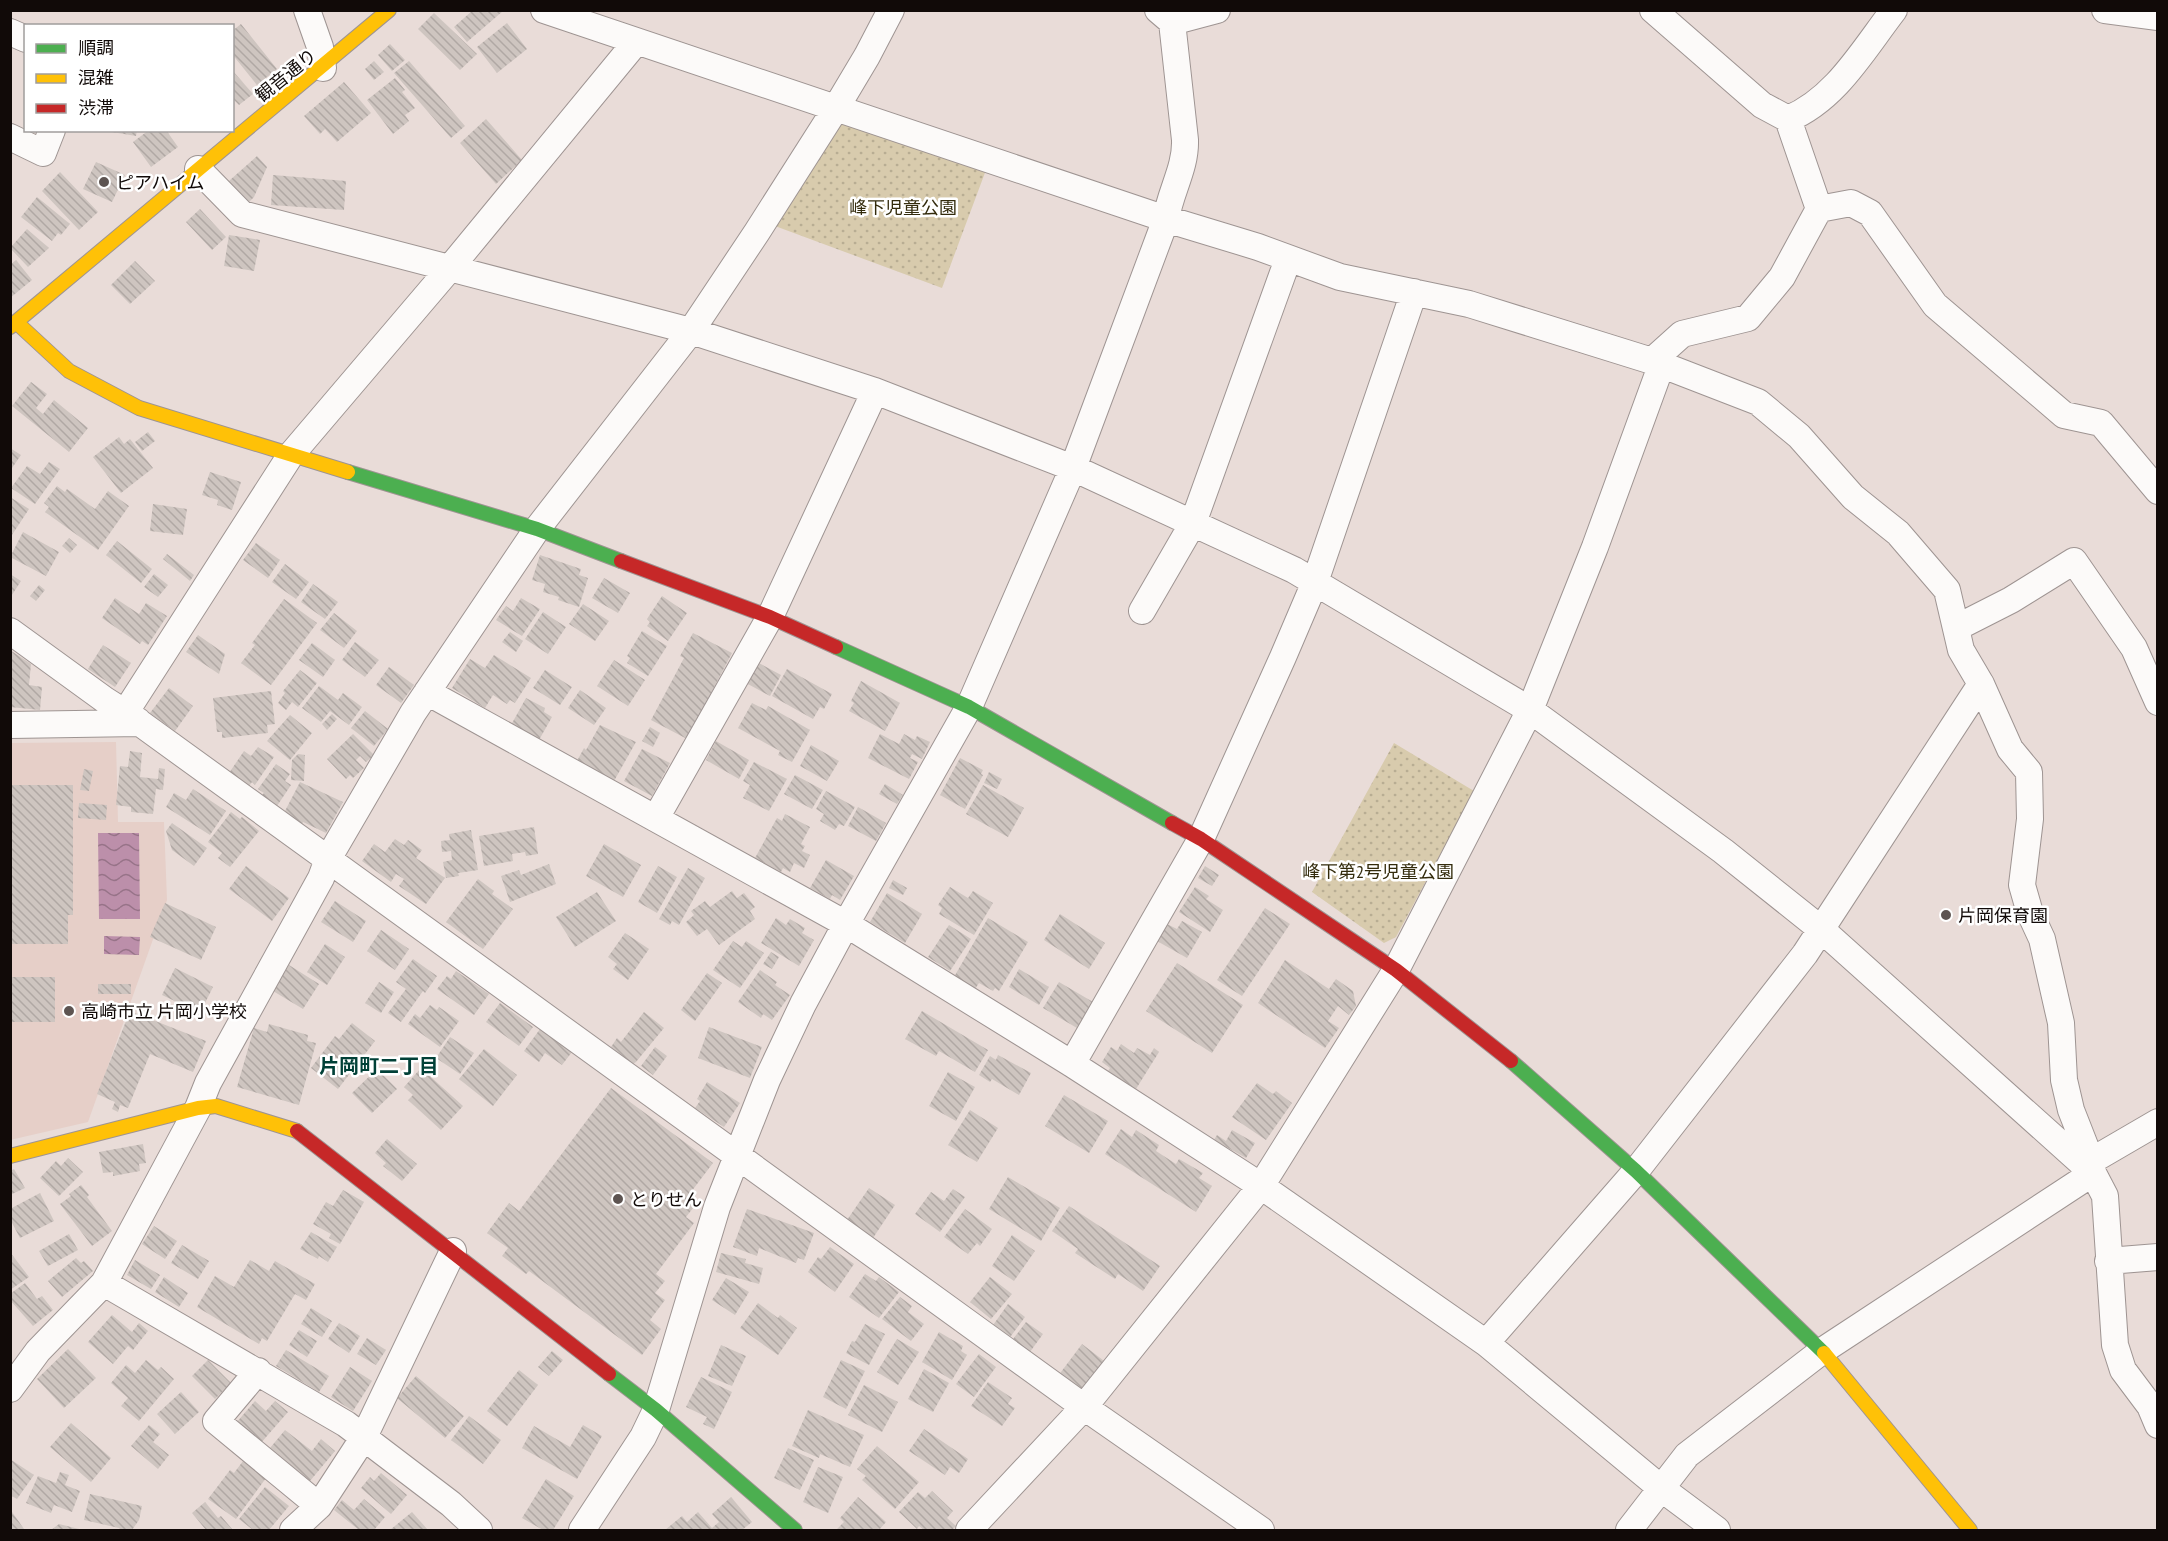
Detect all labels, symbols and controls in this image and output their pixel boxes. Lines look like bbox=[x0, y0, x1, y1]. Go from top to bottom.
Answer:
legend bbox=[24, 24, 234, 132]
text: 順調 bbox=[78, 36, 114, 59]
street label: 観音通り bbox=[251, 43, 321, 107]
text: 混雑 bbox=[78, 66, 114, 89]
text: 渋滞 bbox=[78, 96, 114, 119]
place label: ピアハイム bbox=[116, 171, 205, 194]
marker: ピアハイム bbox=[97, 175, 111, 189]
park label: 峰下児童公園 bbox=[849, 196, 957, 219]
park label: 峰下第2号児童公園 bbox=[1302, 860, 1454, 883]
place label: 片岡保育園 bbox=[1958, 904, 2048, 927]
marker: 片岡保育園 bbox=[1939, 908, 1953, 922]
place label: 高崎市立 片岡小学校 bbox=[81, 1000, 247, 1023]
marker: 高崎市立 片岡小学校 bbox=[62, 1004, 76, 1018]
district label: 片岡町二丁目 bbox=[319, 1053, 439, 1079]
place label: とりせん bbox=[630, 1188, 702, 1211]
marker: とりせん bbox=[611, 1192, 625, 1206]

